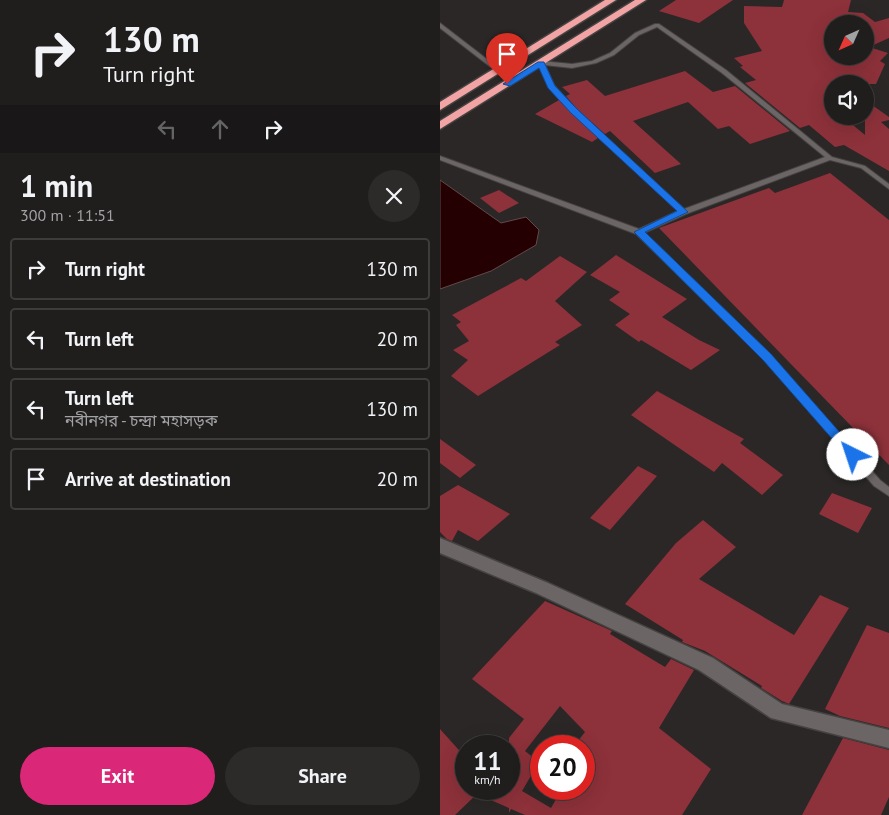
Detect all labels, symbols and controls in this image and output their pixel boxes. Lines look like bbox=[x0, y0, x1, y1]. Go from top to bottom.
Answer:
north arrow bbox=[824, 15, 874, 65]
map controls bbox=[824, 15, 874, 125]
text: 130 m bbox=[103, 16, 200, 62]
icon: right bbox=[20, 20, 85, 85]
pin bbox=[486, 33, 528, 84]
icon: arrive bbox=[493, 40, 521, 68]
text: Turn right bbox=[103, 60, 195, 88]
button: sound bbox=[824, 75, 874, 125]
icon: left bbox=[153, 115, 181, 143]
icon: ahead bbox=[206, 115, 234, 143]
icon: right bbox=[259, 115, 287, 143]
text: 1 min bbox=[20, 166, 93, 205]
button: close bbox=[368, 170, 420, 222]
text: 300 m · 11:51 bbox=[20, 205, 115, 225]
icon: right bbox=[22, 255, 50, 283]
text: Turn right bbox=[65, 257, 145, 281]
text: 130 m bbox=[366, 257, 418, 281]
icon: left bbox=[22, 325, 50, 353]
text: Turn left bbox=[65, 327, 134, 351]
text: 20 m bbox=[377, 327, 418, 351]
text: Turn left bbox=[65, 386, 134, 410]
icon: left bbox=[22, 395, 50, 423]
text: 130 m bbox=[366, 397, 418, 421]
text: নবীনগর - চন্দ্রা মহাসড়ক bbox=[65, 410, 218, 430]
position arrow bbox=[826, 428, 878, 480]
icon: arrive bbox=[22, 465, 50, 493]
text: Arrive at destination bbox=[65, 467, 231, 491]
text: 20 m bbox=[377, 467, 418, 491]
speed limit sign: 20 bbox=[530, 735, 595, 800]
text: 11 bbox=[473, 745, 502, 777]
button: Exit bbox=[20, 747, 215, 805]
button: Share bbox=[225, 747, 420, 805]
text: km/h bbox=[474, 772, 501, 787]

